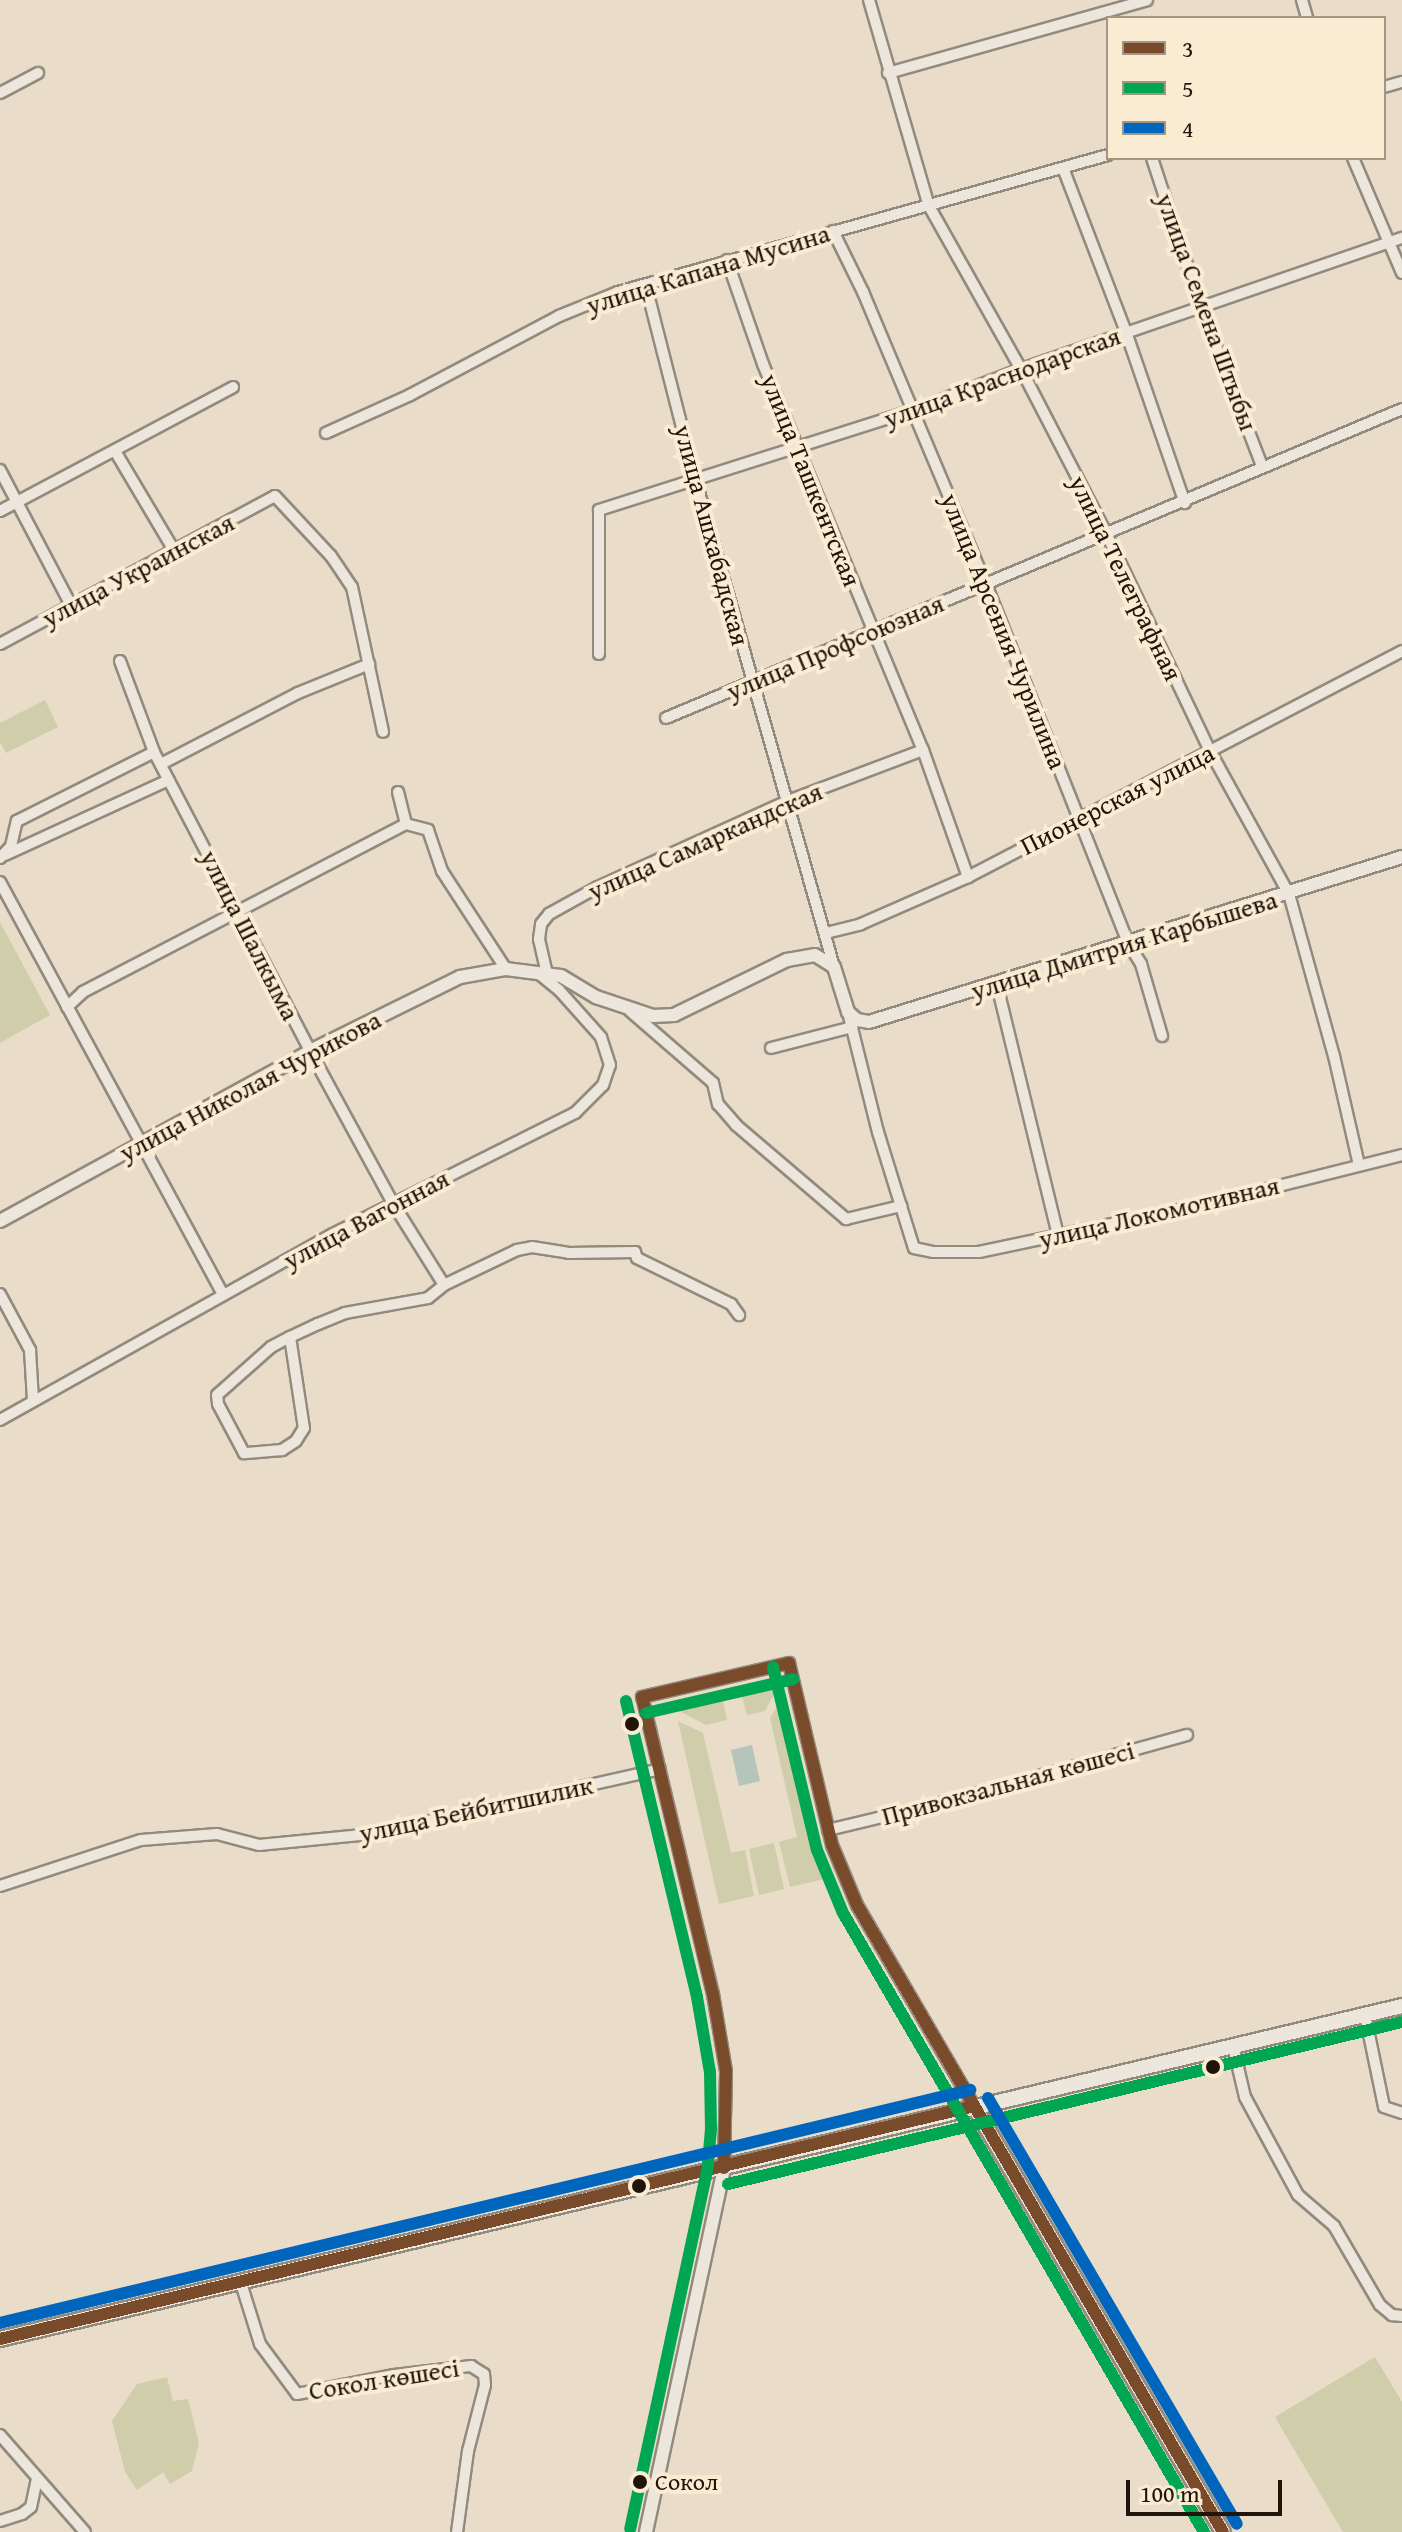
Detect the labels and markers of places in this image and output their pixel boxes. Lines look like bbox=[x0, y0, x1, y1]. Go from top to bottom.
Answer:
unlabelled marker bbox=[624, 1716, 640, 1732]
unlabelled marker bbox=[1205, 2059, 1221, 2075]
unlabelled marker bbox=[631, 2178, 647, 2194]
place label: Сокол bbox=[655, 2468, 718, 2496]
marker: Сокол bbox=[632, 2474, 648, 2490]

